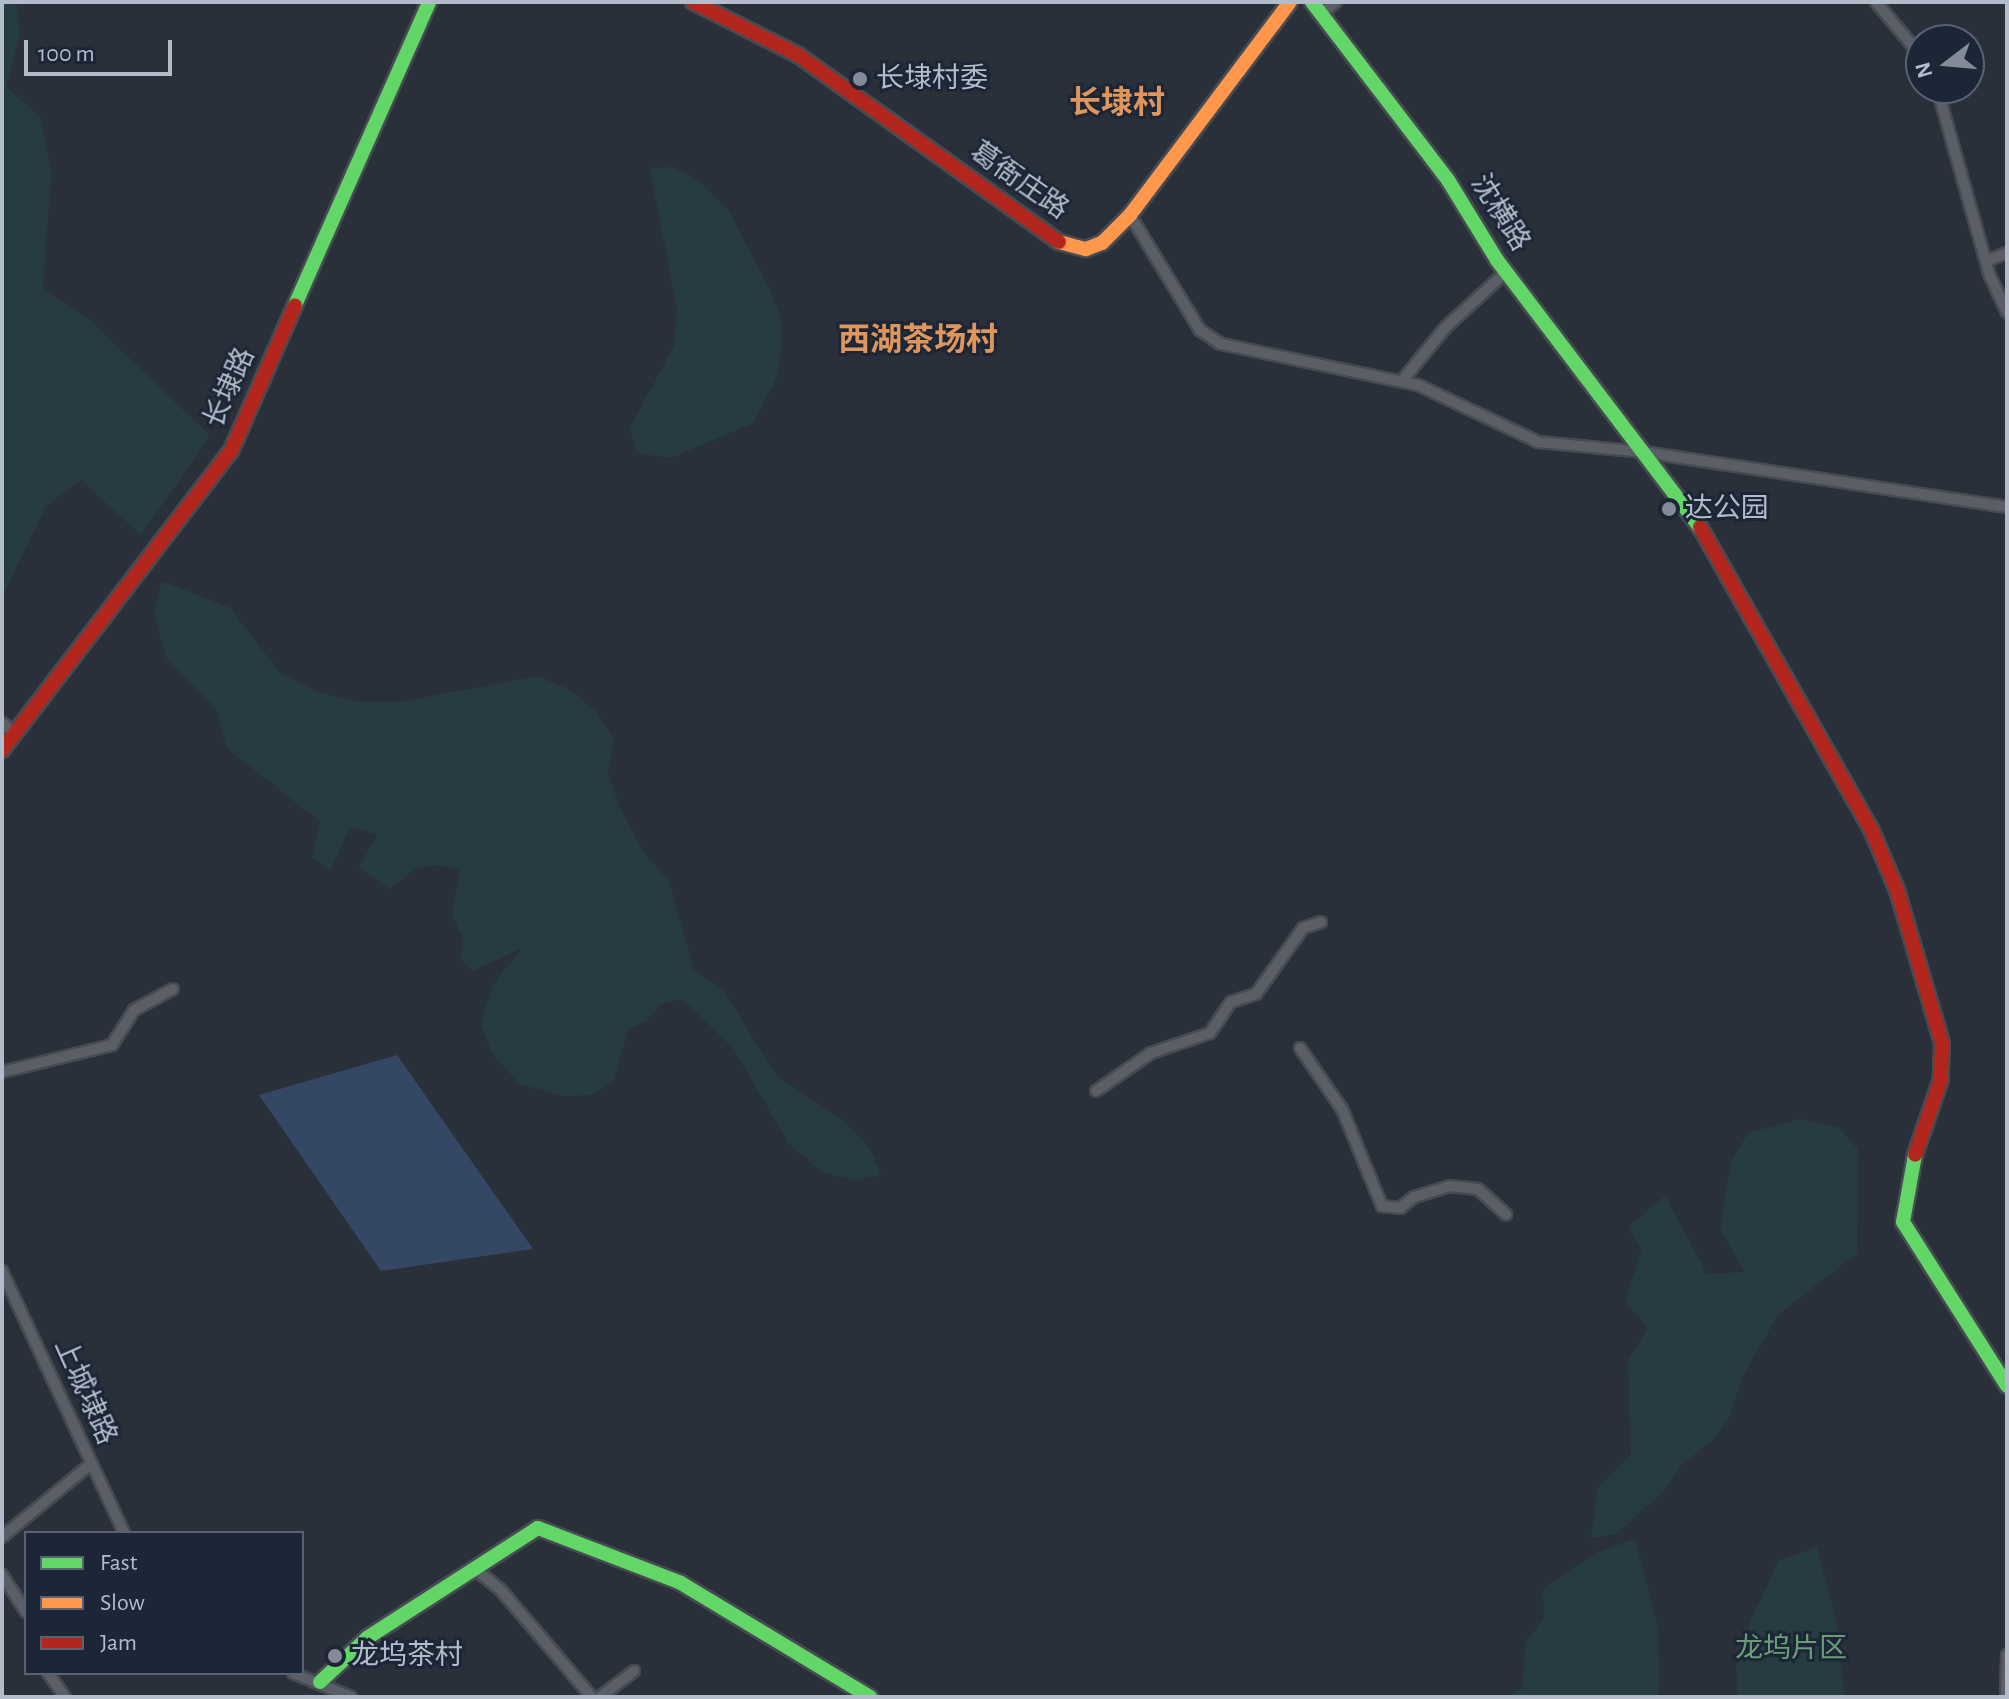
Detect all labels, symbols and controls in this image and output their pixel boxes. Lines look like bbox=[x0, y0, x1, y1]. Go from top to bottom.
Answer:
scale bar bbox=[28, 24, 176, 74]
north arrow bbox=[1905, 24, 1985, 104]
text: 100 m bbox=[38, 42, 95, 66]
text: N bbox=[1911, 60, 1937, 80]
place label: 长埭村委 bbox=[876, 62, 988, 96]
marker: 长埭村委 bbox=[851, 70, 869, 88]
district label: 长埭村 bbox=[1069, 84, 1165, 122]
street label: 葛衙庄路 bbox=[963, 135, 1075, 227]
street label: 沈横路 bbox=[1463, 168, 1537, 258]
district label: 西湖茶场村 bbox=[838, 321, 998, 359]
street label: 长埭路 bbox=[198, 343, 262, 433]
place label: 达公园 bbox=[1685, 492, 1769, 526]
marker: 达公园 bbox=[1660, 500, 1678, 518]
street label: 上城埭路 bbox=[47, 1334, 123, 1450]
legend bbox=[24, 1531, 304, 1675]
text: Fast bbox=[100, 1551, 137, 1575]
text: Slow bbox=[100, 1591, 145, 1615]
text: Jam bbox=[100, 1631, 137, 1655]
park label: 龙坞片区 bbox=[1735, 1632, 1847, 1666]
place label: 龙坞茶村 bbox=[351, 1639, 463, 1673]
marker: 龙坞茶村 bbox=[326, 1647, 344, 1665]

